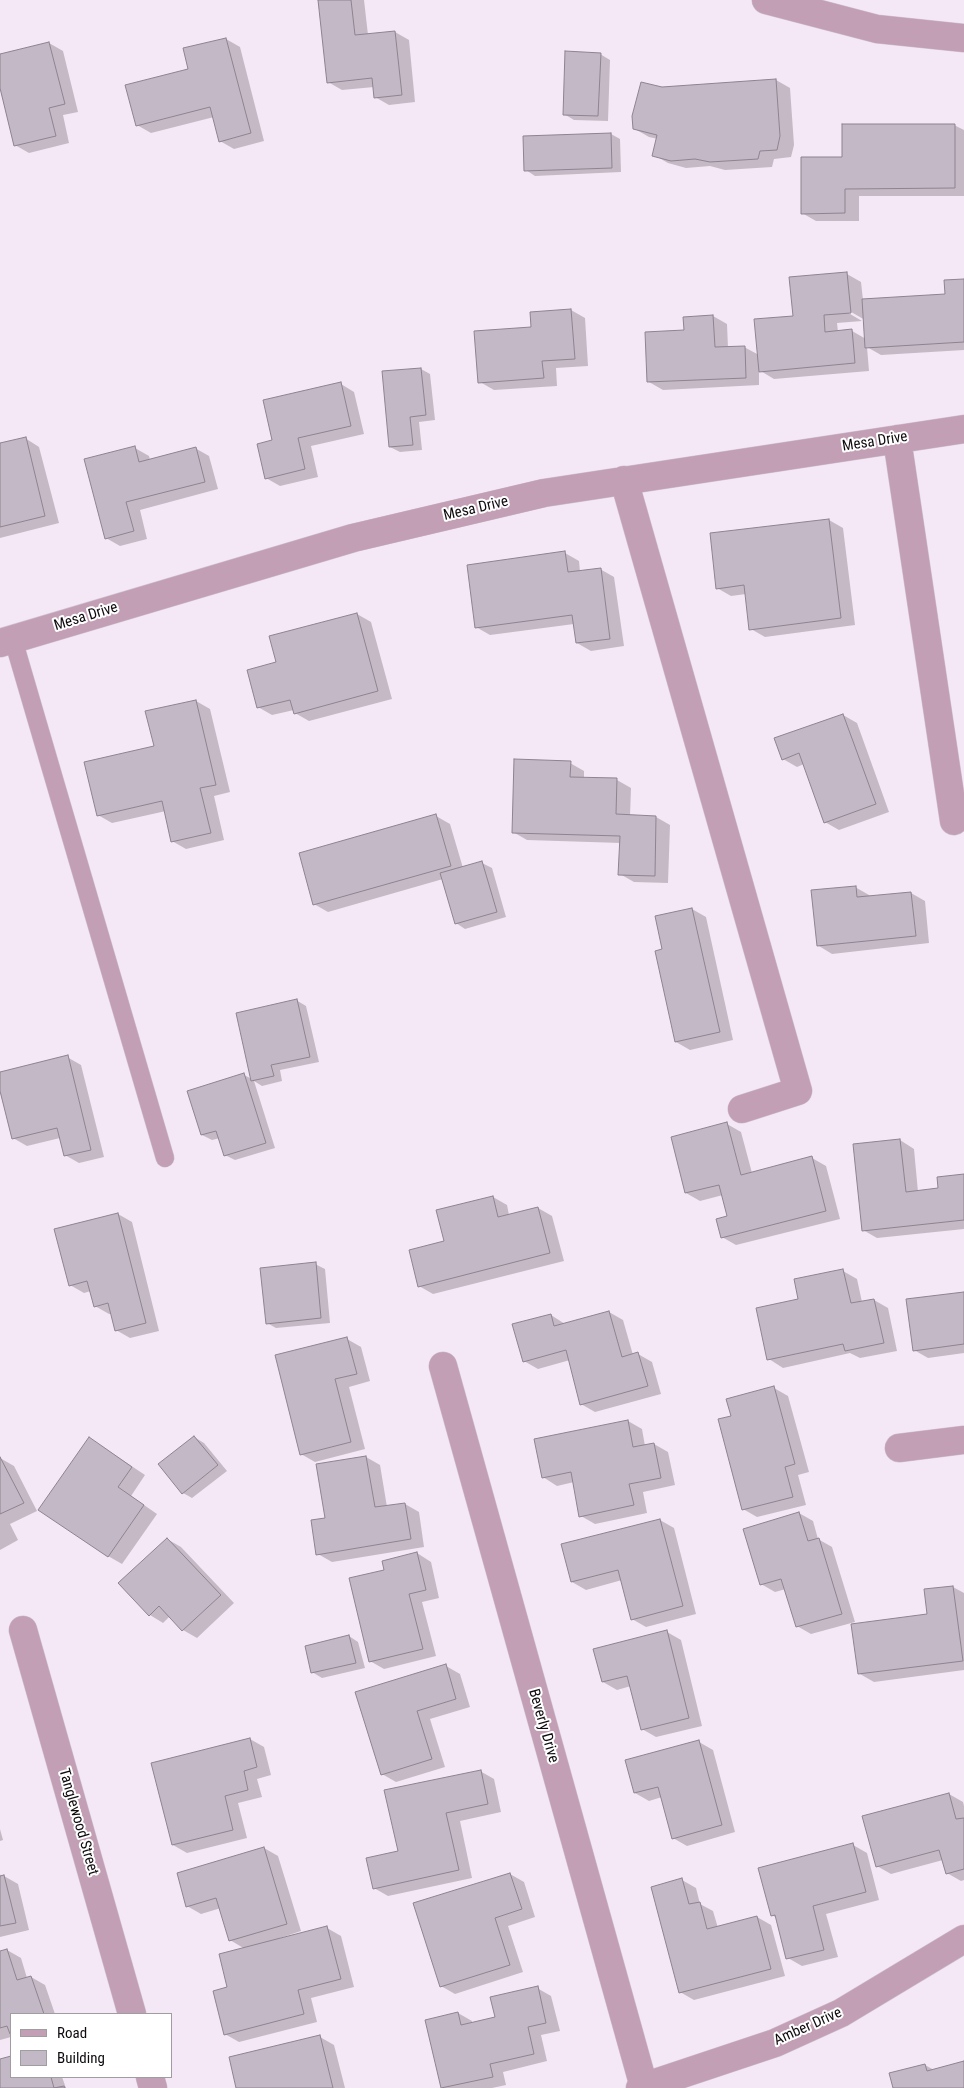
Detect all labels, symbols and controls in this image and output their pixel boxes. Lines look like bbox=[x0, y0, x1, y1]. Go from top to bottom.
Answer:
street label: Mesa Drive bbox=[841, 428, 909, 456]
street label: Mesa Drive bbox=[442, 493, 510, 525]
street label: Mesa Drive bbox=[52, 599, 120, 635]
street label: Beverly Drive bbox=[524, 1687, 562, 1765]
street label: Tanglewood Street bbox=[54, 1767, 102, 1877]
street label: Amber Drive bbox=[771, 2004, 845, 2050]
legend bbox=[10, 2013, 172, 2078]
text: Road bbox=[57, 2024, 87, 2042]
text: Building bbox=[57, 2049, 105, 2067]

